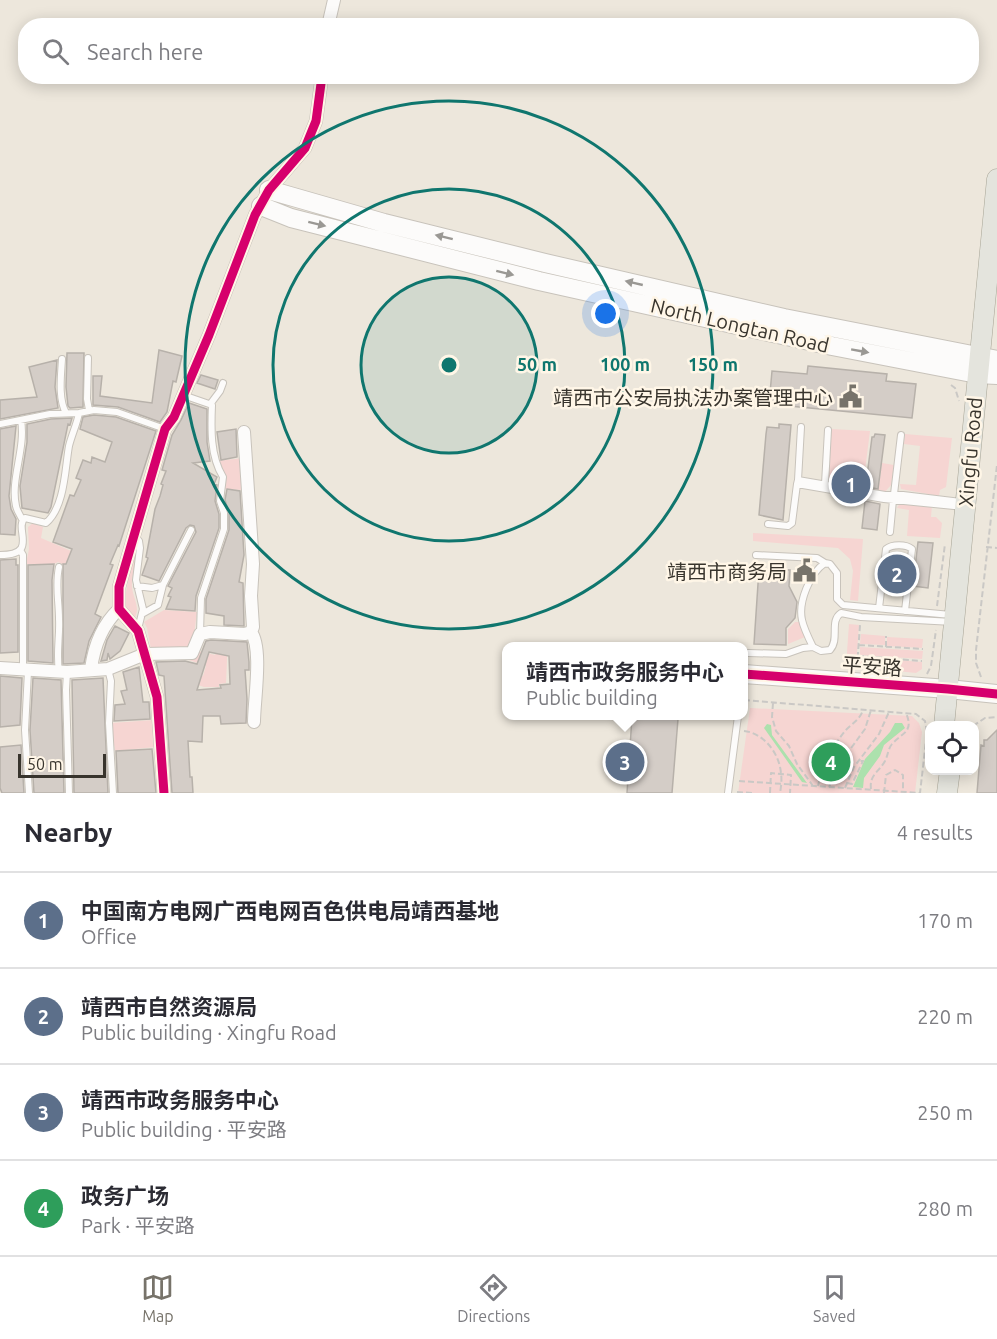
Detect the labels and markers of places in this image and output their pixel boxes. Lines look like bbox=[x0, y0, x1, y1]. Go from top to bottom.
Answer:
centre of rings bbox=[439, 355, 459, 375]
public building icon: 靖西市公安局执法办案管理中心 bbox=[838, 384, 864, 410]
place label: 靖西市公安局执法办案管理中心 bbox=[553, 386, 833, 409]
pin: 1 bbox=[832, 462, 870, 506]
pin: 2 bbox=[878, 552, 916, 596]
public building icon: 靖西市商务局 bbox=[792, 558, 818, 584]
place label: 靖西市商务局 bbox=[667, 560, 787, 583]
pin: 3 bbox=[606, 740, 644, 784]
pin: 4 bbox=[812, 740, 850, 784]

